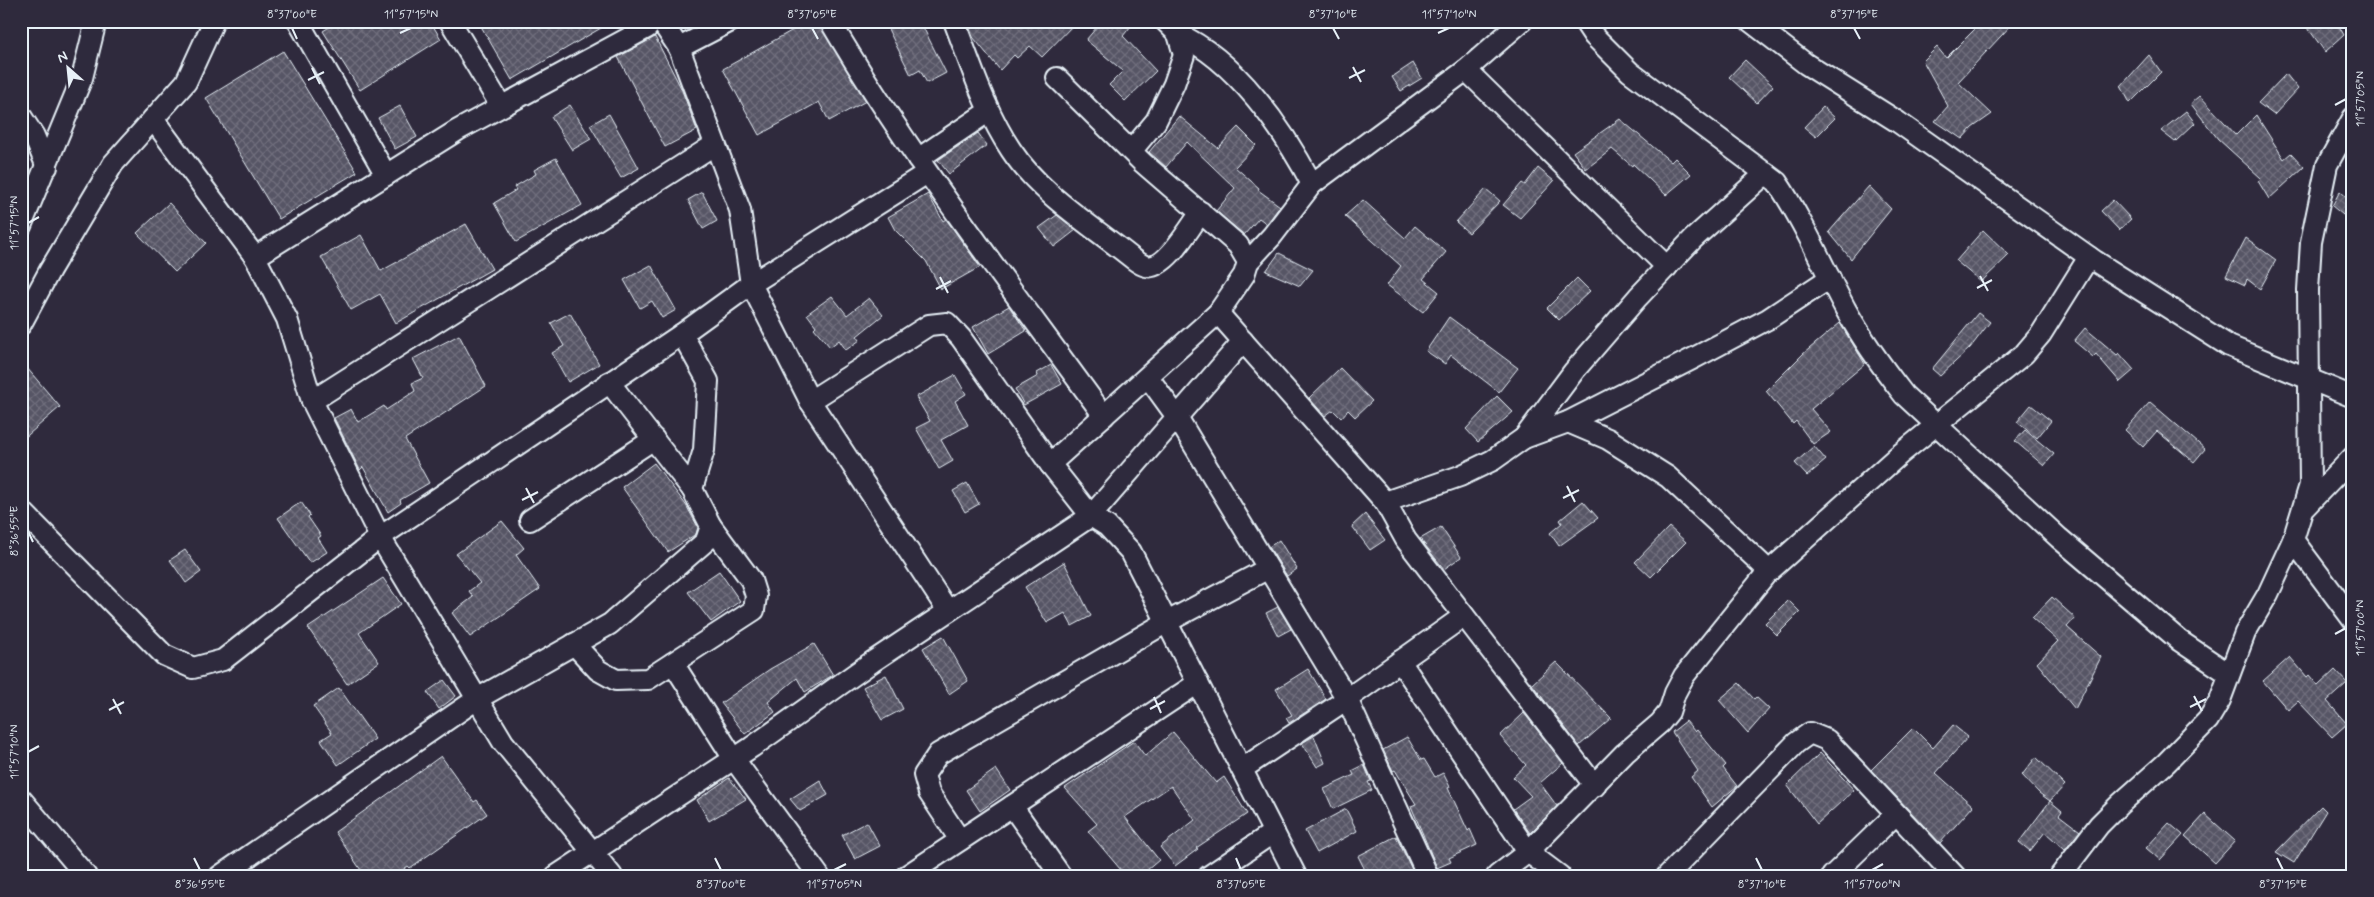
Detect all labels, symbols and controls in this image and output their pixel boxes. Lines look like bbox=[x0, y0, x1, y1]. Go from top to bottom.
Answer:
text: 8°37'00"E bbox=[267, 7, 317, 23]
text: 11°57'15"N bbox=[384, 7, 438, 23]
text: 8°37'05"E bbox=[787, 7, 837, 23]
text: 8°37'10"E bbox=[1309, 7, 1357, 23]
text: 11°57'10"N bbox=[1422, 7, 1476, 23]
text: 8°37'15"E bbox=[1830, 7, 1878, 23]
north arrow bbox=[42, 42, 92, 92]
text: N bbox=[54, 47, 71, 67]
text: 11°57'05"N bbox=[2353, 71, 2369, 127]
text: 11°57'15"N bbox=[7, 196, 23, 250]
text: 8°36'55"E bbox=[7, 506, 23, 556]
text: 11°57'00"N bbox=[2353, 600, 2369, 656]
text: 11°57'10"N bbox=[7, 725, 23, 779]
text: 8°36'55"E bbox=[175, 877, 225, 893]
text: 8°37'00"E bbox=[696, 877, 746, 893]
text: 11°57'05"N bbox=[806, 877, 862, 893]
text: 8°37'05"E bbox=[1216, 877, 1266, 893]
text: 8°37'10"E bbox=[1738, 877, 1786, 893]
text: 11°57'00"N bbox=[1844, 877, 1900, 893]
text: 8°37'15"E bbox=[2259, 877, 2307, 893]

